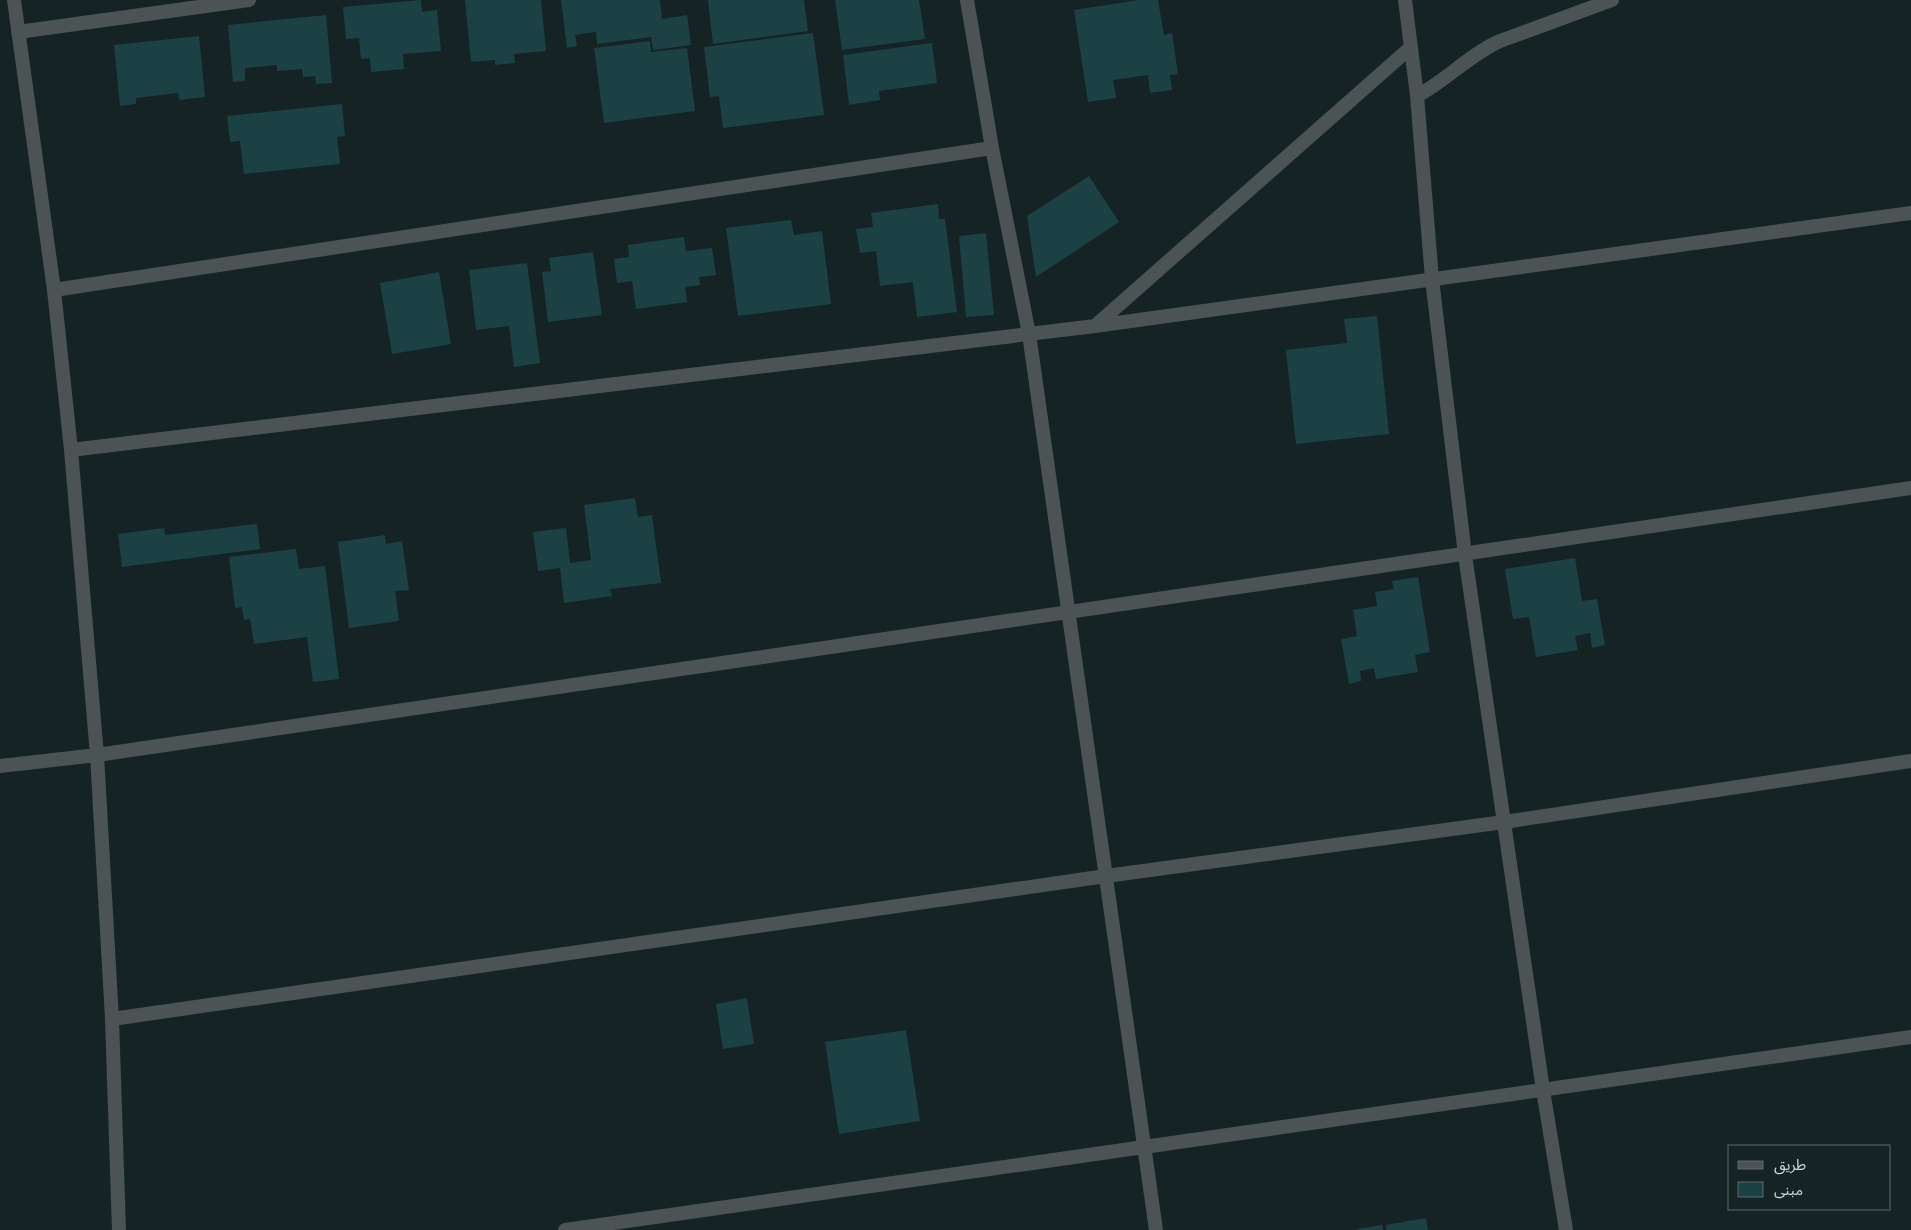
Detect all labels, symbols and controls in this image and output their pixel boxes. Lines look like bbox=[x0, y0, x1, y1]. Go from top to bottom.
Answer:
legend bbox=[1728, 1145, 1891, 1210]
text: طريق bbox=[1774, 1155, 1806, 1175]
text: مبنى bbox=[1774, 1180, 1803, 1199]

